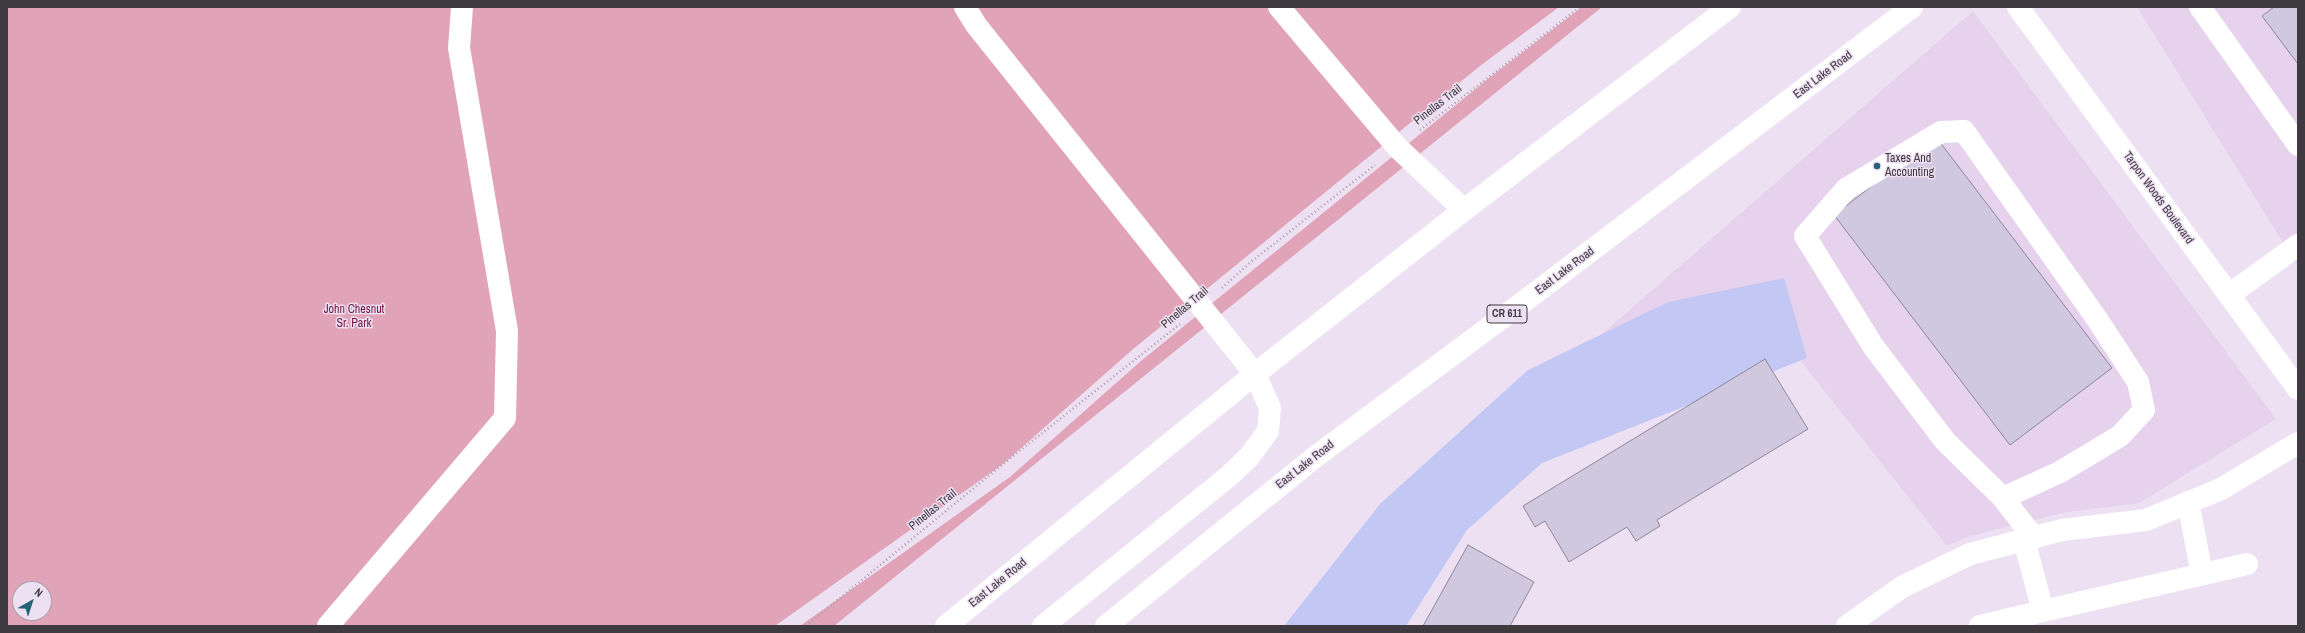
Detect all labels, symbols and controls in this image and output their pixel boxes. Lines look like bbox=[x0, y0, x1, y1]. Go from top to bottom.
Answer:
street label: East Lake Road bbox=[1791, 48, 1855, 102]
street label: Pinellas Trail bbox=[1411, 82, 1465, 128]
street label: Tarpon Woods Boulevard bbox=[2120, 149, 2196, 247]
place label: Taxes And Accounting bbox=[1885, 152, 1934, 180]
marker: Taxes And Accounting bbox=[1872, 161, 1882, 171]
street label: East Lake Road bbox=[1533, 244, 1597, 298]
street label: Pinellas Trail bbox=[1159, 284, 1211, 332]
park label: John Chesnut Sr. Park bbox=[324, 303, 384, 331]
road number: CR 611 bbox=[1487, 305, 1527, 323]
street label: East Lake Road bbox=[1273, 438, 1337, 492]
street label: Pinellas Trail bbox=[906, 486, 960, 534]
street label: East Lake Road bbox=[966, 555, 1030, 611]
north arrow bbox=[12, 581, 52, 621]
text: N bbox=[32, 585, 46, 600]

